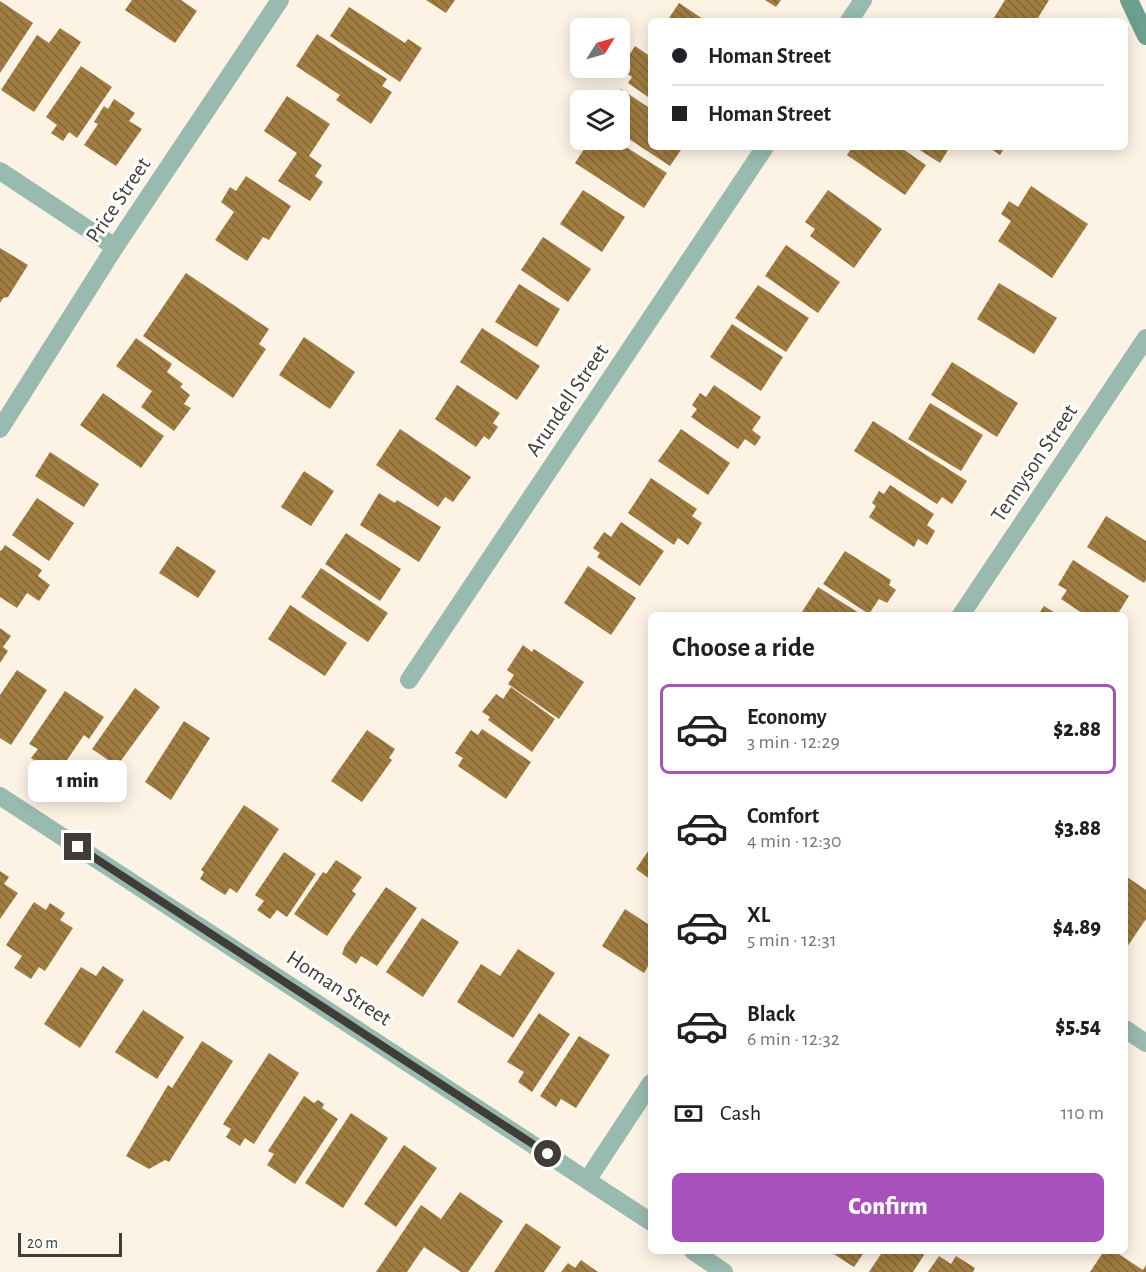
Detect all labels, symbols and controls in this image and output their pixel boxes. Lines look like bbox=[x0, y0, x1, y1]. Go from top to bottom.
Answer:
north arrow bbox=[570, 18, 630, 78]
map controls bbox=[570, 18, 630, 150]
text: Homan Street bbox=[708, 45, 831, 67]
button: layers bbox=[570, 90, 630, 150]
text: Homan Street bbox=[708, 103, 831, 125]
street label: Price Street bbox=[82, 153, 154, 247]
street label: Arundell Street bbox=[522, 340, 612, 460]
street label: Tennyson Street bbox=[987, 400, 1081, 526]
text: Choose a ride bbox=[672, 634, 815, 661]
icon: car bbox=[675, 702, 729, 756]
text: Economy bbox=[747, 706, 827, 728]
text: $2.88 bbox=[1053, 718, 1101, 740]
text: 3 min · 12:29 bbox=[747, 732, 840, 752]
callout: 1 min bbox=[28, 760, 128, 802]
text: 1 min bbox=[56, 771, 99, 791]
icon: car bbox=[675, 801, 729, 855]
text: Comfort bbox=[747, 805, 819, 827]
text: $3.88 bbox=[1054, 817, 1101, 839]
text: 4 min · 12:30 bbox=[747, 831, 842, 851]
route end bbox=[64, 833, 91, 860]
icon: car bbox=[675, 900, 729, 954]
text: XL bbox=[747, 904, 770, 926]
text: $4.89 bbox=[1053, 916, 1101, 938]
text: 5 min · 12:31 bbox=[747, 930, 837, 950]
street label: Homan Street bbox=[283, 946, 395, 1030]
icon: car bbox=[675, 999, 729, 1053]
text: Black bbox=[747, 1003, 795, 1025]
text: $5.54 bbox=[1055, 1015, 1101, 1037]
text: 6 min · 12:32 bbox=[747, 1029, 840, 1049]
icon: cash bbox=[672, 1097, 705, 1130]
text: Cash bbox=[720, 1102, 761, 1124]
text: 110 m bbox=[1060, 1103, 1104, 1123]
route start bbox=[534, 1140, 561, 1167]
button: Confirm bbox=[672, 1173, 1104, 1242]
scale bar bbox=[18, 1230, 122, 1258]
text: 20 m bbox=[27, 1235, 58, 1251]

